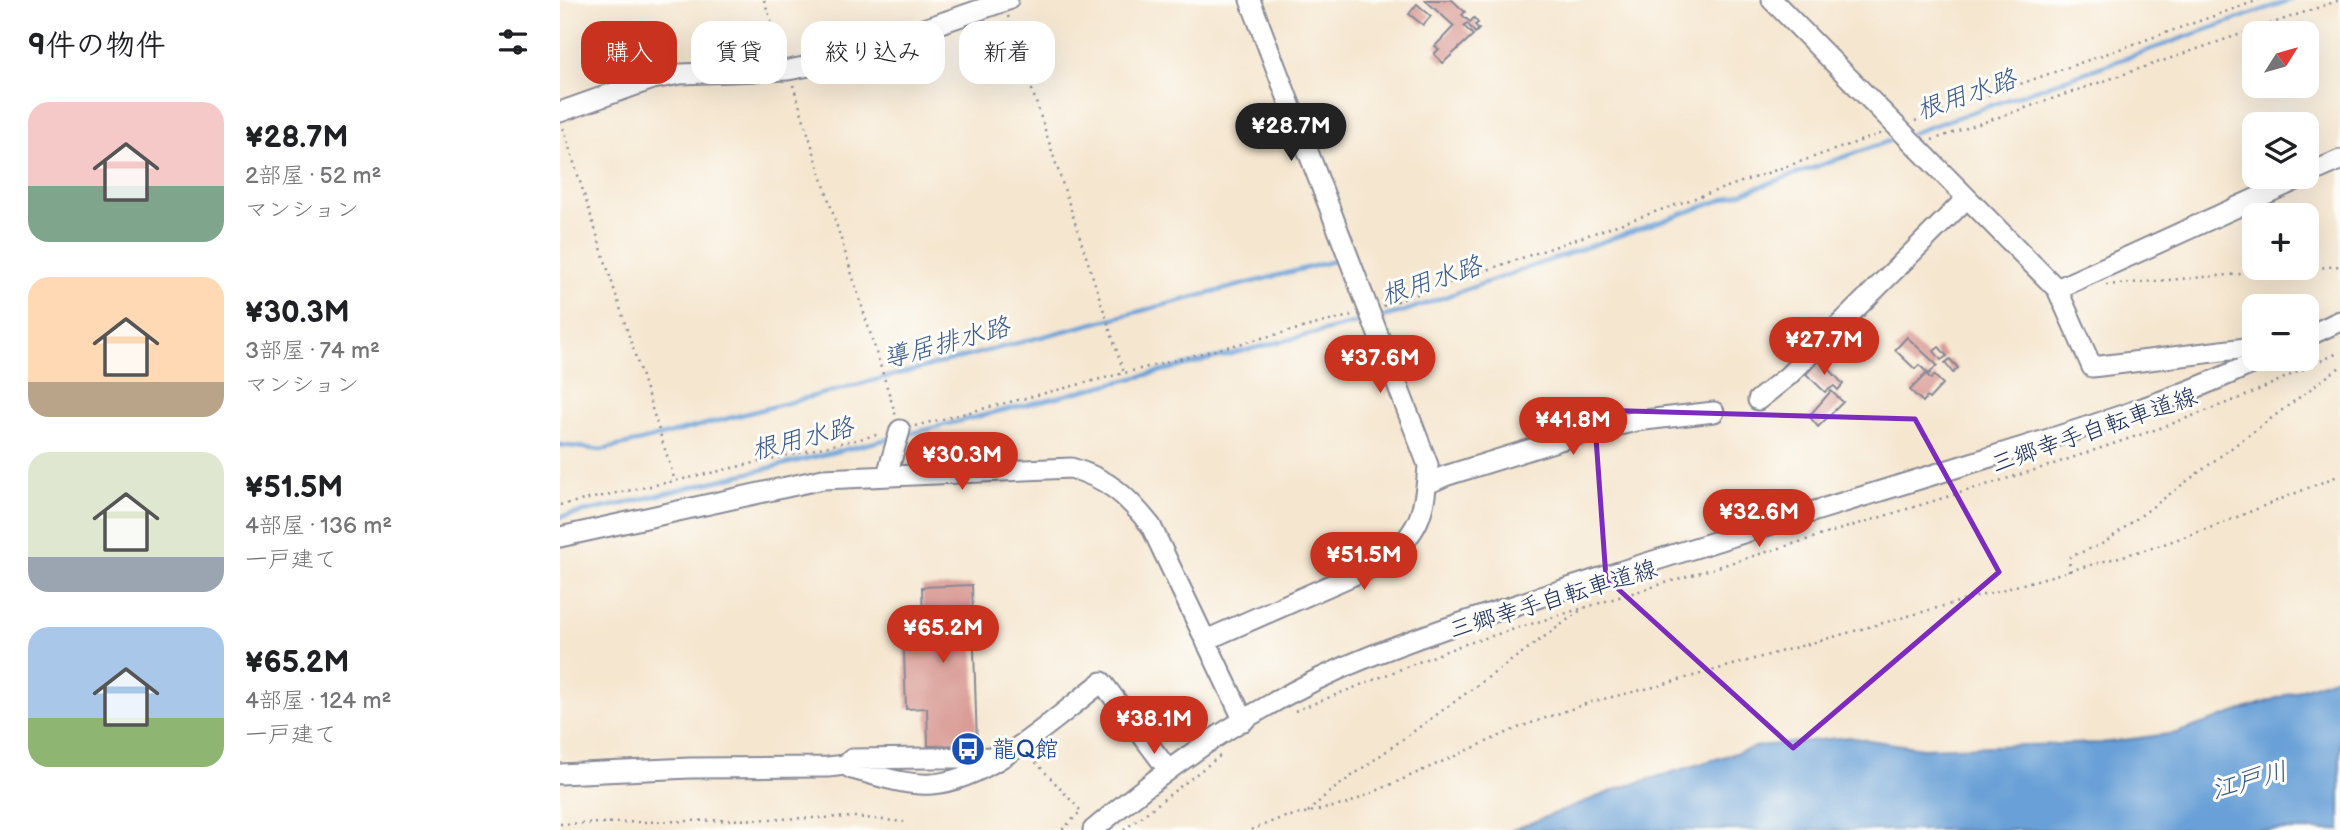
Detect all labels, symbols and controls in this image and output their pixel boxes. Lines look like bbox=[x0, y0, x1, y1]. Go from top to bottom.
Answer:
chip: 購入 bbox=[581, 21, 677, 84]
chip: 賃貸 bbox=[691, 21, 787, 84]
chip: 絞り込み bbox=[801, 21, 945, 84]
chip: 新着 bbox=[959, 21, 1055, 84]
north arrow bbox=[2242, 21, 2319, 98]
map controls bbox=[2242, 21, 2319, 371]
icon: filters bbox=[494, 23, 532, 61]
text: 9件の物件 bbox=[28, 28, 166, 64]
water label: 根用水路 bbox=[1912, 63, 2023, 127]
pin: ¥28.7M bbox=[1234, 104, 1348, 163]
text: ¥28.7M bbox=[1251, 112, 1331, 140]
button: layers bbox=[2242, 112, 2319, 189]
text: ¥28.7M bbox=[245, 120, 348, 156]
icon: home bbox=[84, 130, 168, 214]
text: 2部屋 · 52 m² bbox=[245, 162, 381, 190]
text: マンション bbox=[245, 196, 359, 224]
button: + bbox=[2242, 203, 2319, 280]
water label: 根用水路 bbox=[1377, 250, 1488, 312]
button: − bbox=[2242, 294, 2319, 371]
text: ¥30.3M bbox=[245, 295, 350, 331]
icon: home bbox=[84, 305, 168, 389]
water label: 導居排水路 bbox=[880, 311, 1015, 375]
pin: ¥27.7M bbox=[1767, 318, 1881, 377]
text: ¥27.7M bbox=[1785, 326, 1863, 354]
pin: ¥37.6M bbox=[1323, 336, 1437, 395]
text: 3部屋 · 74 m² bbox=[245, 337, 380, 365]
text: ¥37.6M bbox=[1340, 344, 1420, 372]
text: マンション bbox=[245, 371, 359, 399]
street label: 三郷幸手自転車道線 bbox=[1987, 382, 2201, 479]
pin: ¥41.8M bbox=[1516, 398, 1630, 457]
text: ¥41.8M bbox=[1535, 406, 1611, 434]
water label: 根用水路 bbox=[748, 411, 859, 467]
pin: ¥30.3M bbox=[905, 433, 1019, 492]
text: ¥30.3M bbox=[922, 441, 1002, 469]
text: ¥51.5M bbox=[245, 470, 343, 506]
icon: home bbox=[84, 480, 168, 564]
pin: ¥32.6M bbox=[1702, 490, 1816, 549]
text: ¥32.6M bbox=[1719, 498, 1799, 526]
text: 4部屋 · 136 m² bbox=[245, 512, 392, 540]
pin: ¥51.5M bbox=[1307, 532, 1421, 592]
text: ¥51.5M bbox=[1326, 541, 1402, 569]
text: 一戸建て bbox=[245, 546, 337, 574]
street label: 三郷幸手自転車道線 bbox=[1446, 554, 1661, 645]
pin: ¥65.2M bbox=[886, 606, 1000, 665]
text: ¥65.2M bbox=[903, 614, 983, 642]
text: ¥65.2M bbox=[245, 645, 349, 681]
icon: home bbox=[84, 655, 168, 739]
text: 4部屋 · 124 m² bbox=[245, 687, 391, 715]
pin: ¥38.1M bbox=[1097, 696, 1211, 756]
text: ¥38.1M bbox=[1116, 705, 1192, 733]
text: 一戸建て bbox=[245, 721, 337, 749]
bus stop icon: 龍Q館 bbox=[949, 730, 987, 768]
place label: 龍Q館 bbox=[992, 735, 1059, 764]
water label: 江戸川 bbox=[2208, 756, 2291, 807]

